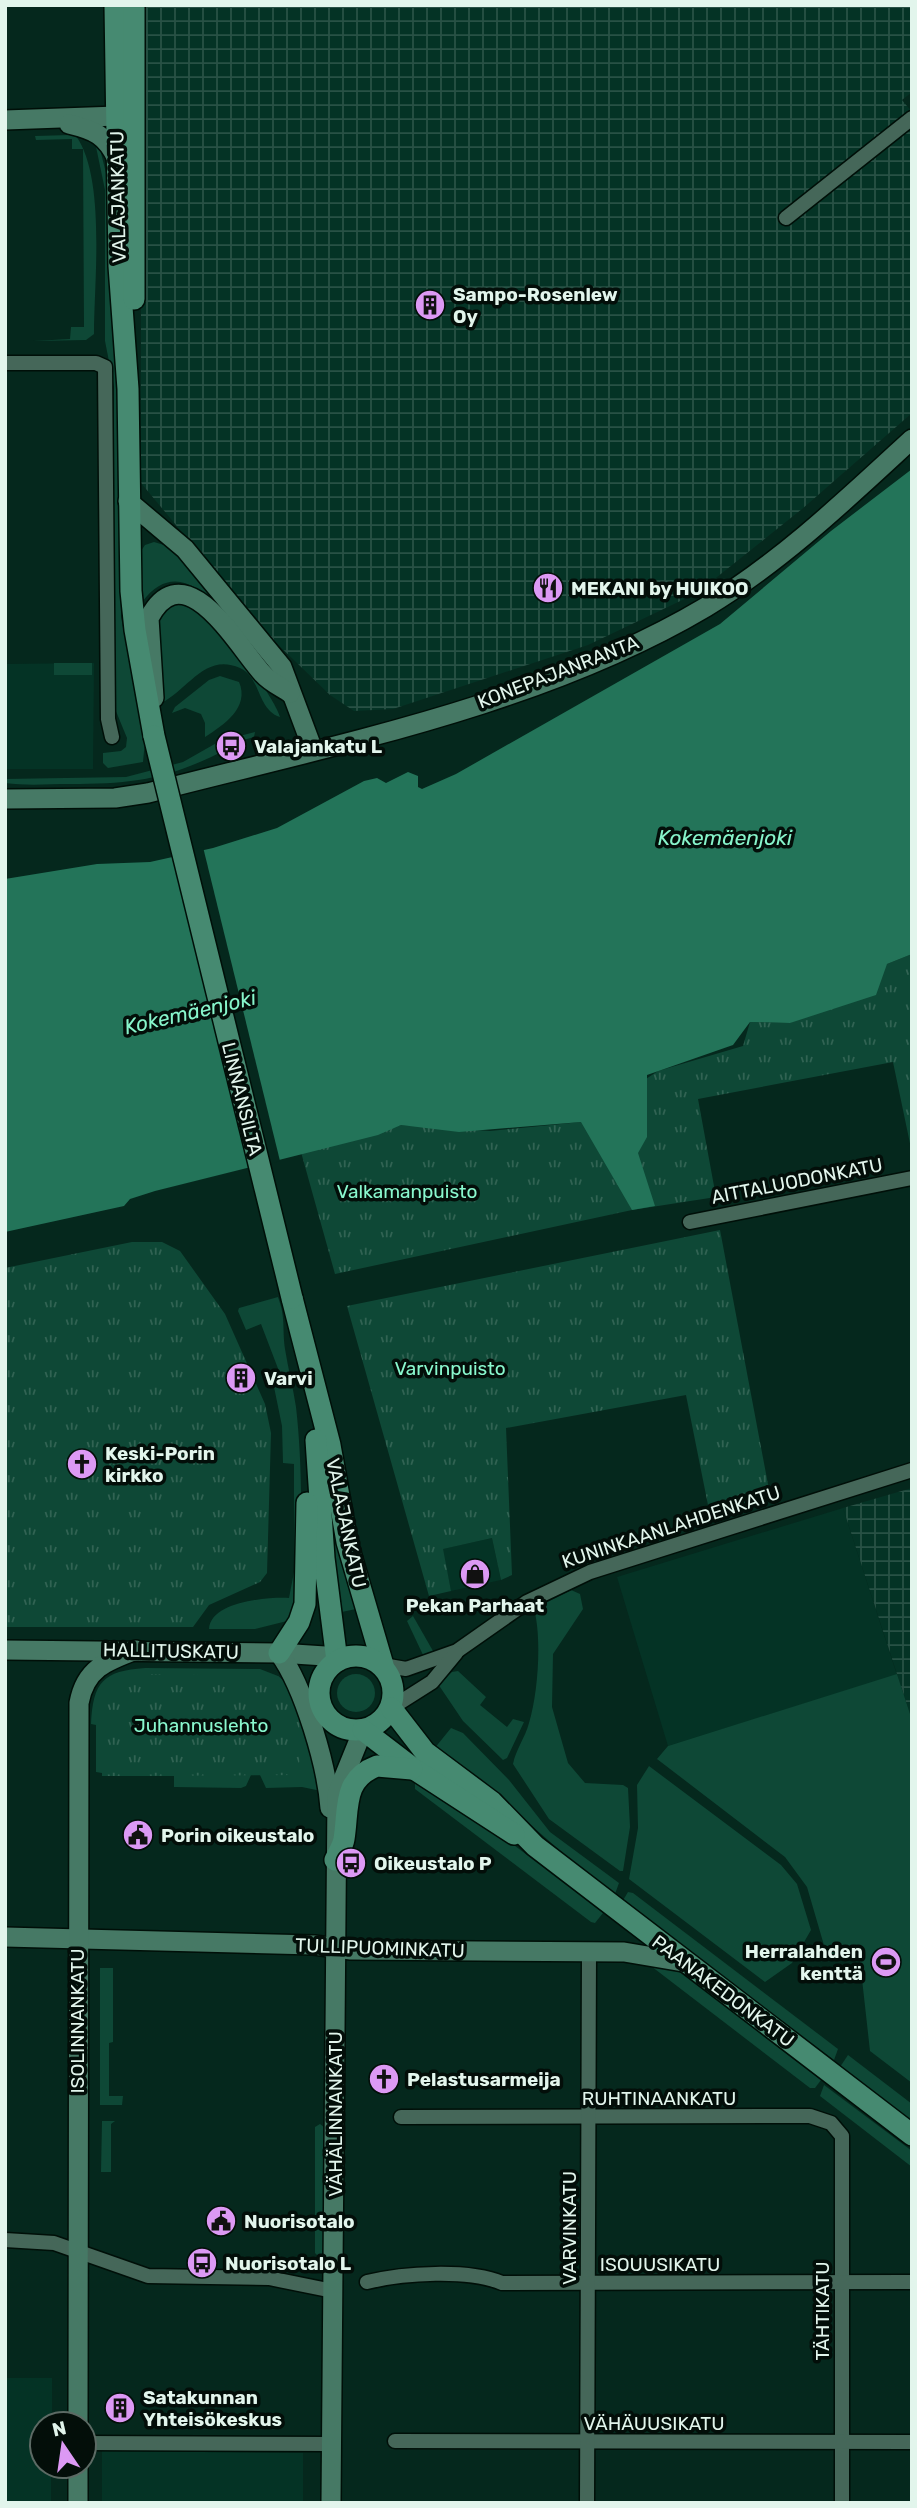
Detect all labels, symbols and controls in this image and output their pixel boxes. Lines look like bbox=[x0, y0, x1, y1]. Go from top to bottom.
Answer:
street label: VALAJANKATU bbox=[105, 131, 131, 263]
place label: Sampo-Rosenlew Oy bbox=[453, 283, 618, 328]
building icon: Sampo-Rosenlew Oy bbox=[413, 288, 447, 322]
restaurant icon: MEKANI by HUIKOO bbox=[531, 571, 565, 605]
place label: MEKANI by HUIKOO bbox=[571, 577, 749, 600]
street label: KONEPAJANRANTA bbox=[474, 631, 642, 713]
bus stop icon: Valajankatu L bbox=[214, 729, 248, 763]
place label: Valajankatu L bbox=[254, 735, 383, 758]
water label: Kokemäenjoki bbox=[658, 825, 793, 850]
water label: Kokemäenjoki bbox=[122, 985, 259, 1039]
street label: LINNANSILTA bbox=[217, 1040, 267, 1158]
street label: AITTALUODONKATU bbox=[709, 1153, 885, 1209]
park label: Valkamanpuisto bbox=[337, 1180, 477, 1203]
park label: Varvinpuisto bbox=[394, 1357, 506, 1380]
building icon: Varvi bbox=[224, 1361, 258, 1395]
place label: Varvi bbox=[264, 1367, 313, 1390]
place label: Keski-Porin kirkko bbox=[105, 1442, 215, 1487]
church icon: Keski-Porin kirkko bbox=[65, 1447, 99, 1481]
street label: VALAJANKATU bbox=[321, 1456, 371, 1590]
street label: KUNINKAANLAHDENKATU bbox=[559, 1481, 783, 1573]
shop icon: Pekan Parhaat bbox=[458, 1557, 492, 1591]
place label: Pekan Parhaat bbox=[406, 1594, 544, 1617]
street label: HALLITUSKATU bbox=[103, 1638, 239, 1664]
park label: Juhannuslehto bbox=[134, 1714, 268, 1737]
public building icon: Porin oikeustalo bbox=[121, 1818, 155, 1852]
place label: Porin oikeustalo bbox=[161, 1824, 314, 1847]
bus stop icon: Oikeustalo P bbox=[334, 1846, 368, 1880]
place label: Oikeustalo P bbox=[374, 1852, 492, 1875]
street label: PAANAKEDONKATU bbox=[647, 1930, 799, 2052]
street label: TULLIPUOMINKATU bbox=[295, 1934, 465, 1962]
place label: Herralahden kenttä bbox=[745, 1940, 863, 1985]
sports icon: Herralahden kenttä bbox=[869, 1945, 903, 1979]
street label: ISOLINNANKATU bbox=[66, 1948, 89, 2094]
street label: VÄHÄLINNANKATU bbox=[324, 2031, 347, 2197]
church icon: Pelastusarmeija bbox=[367, 2062, 401, 2096]
place label: Pelastusarmeija bbox=[407, 2068, 561, 2091]
street label: RUHTINAANKATU bbox=[582, 2087, 736, 2110]
street label: VARVINKATU bbox=[558, 2171, 581, 2285]
public building icon: Nuorisotalo bbox=[204, 2204, 238, 2238]
place label: Nuorisotalo bbox=[244, 2210, 355, 2233]
bus stop icon: Nuorisotalo L bbox=[185, 2246, 219, 2280]
place label: Nuorisotalo L bbox=[225, 2252, 352, 2275]
street label: ISOUUSIKATU bbox=[600, 2253, 720, 2276]
street label: TÄHTIKATU bbox=[811, 2261, 834, 2361]
place label: Satakunnan Yhteisökeskus bbox=[143, 2386, 282, 2431]
building icon: Satakunnan Yhteisökeskus bbox=[103, 2391, 137, 2425]
north arrow bbox=[28, 2410, 98, 2480]
street label: VÄHÄUUSIKATU bbox=[584, 2412, 725, 2435]
text: N bbox=[50, 2416, 69, 2442]

